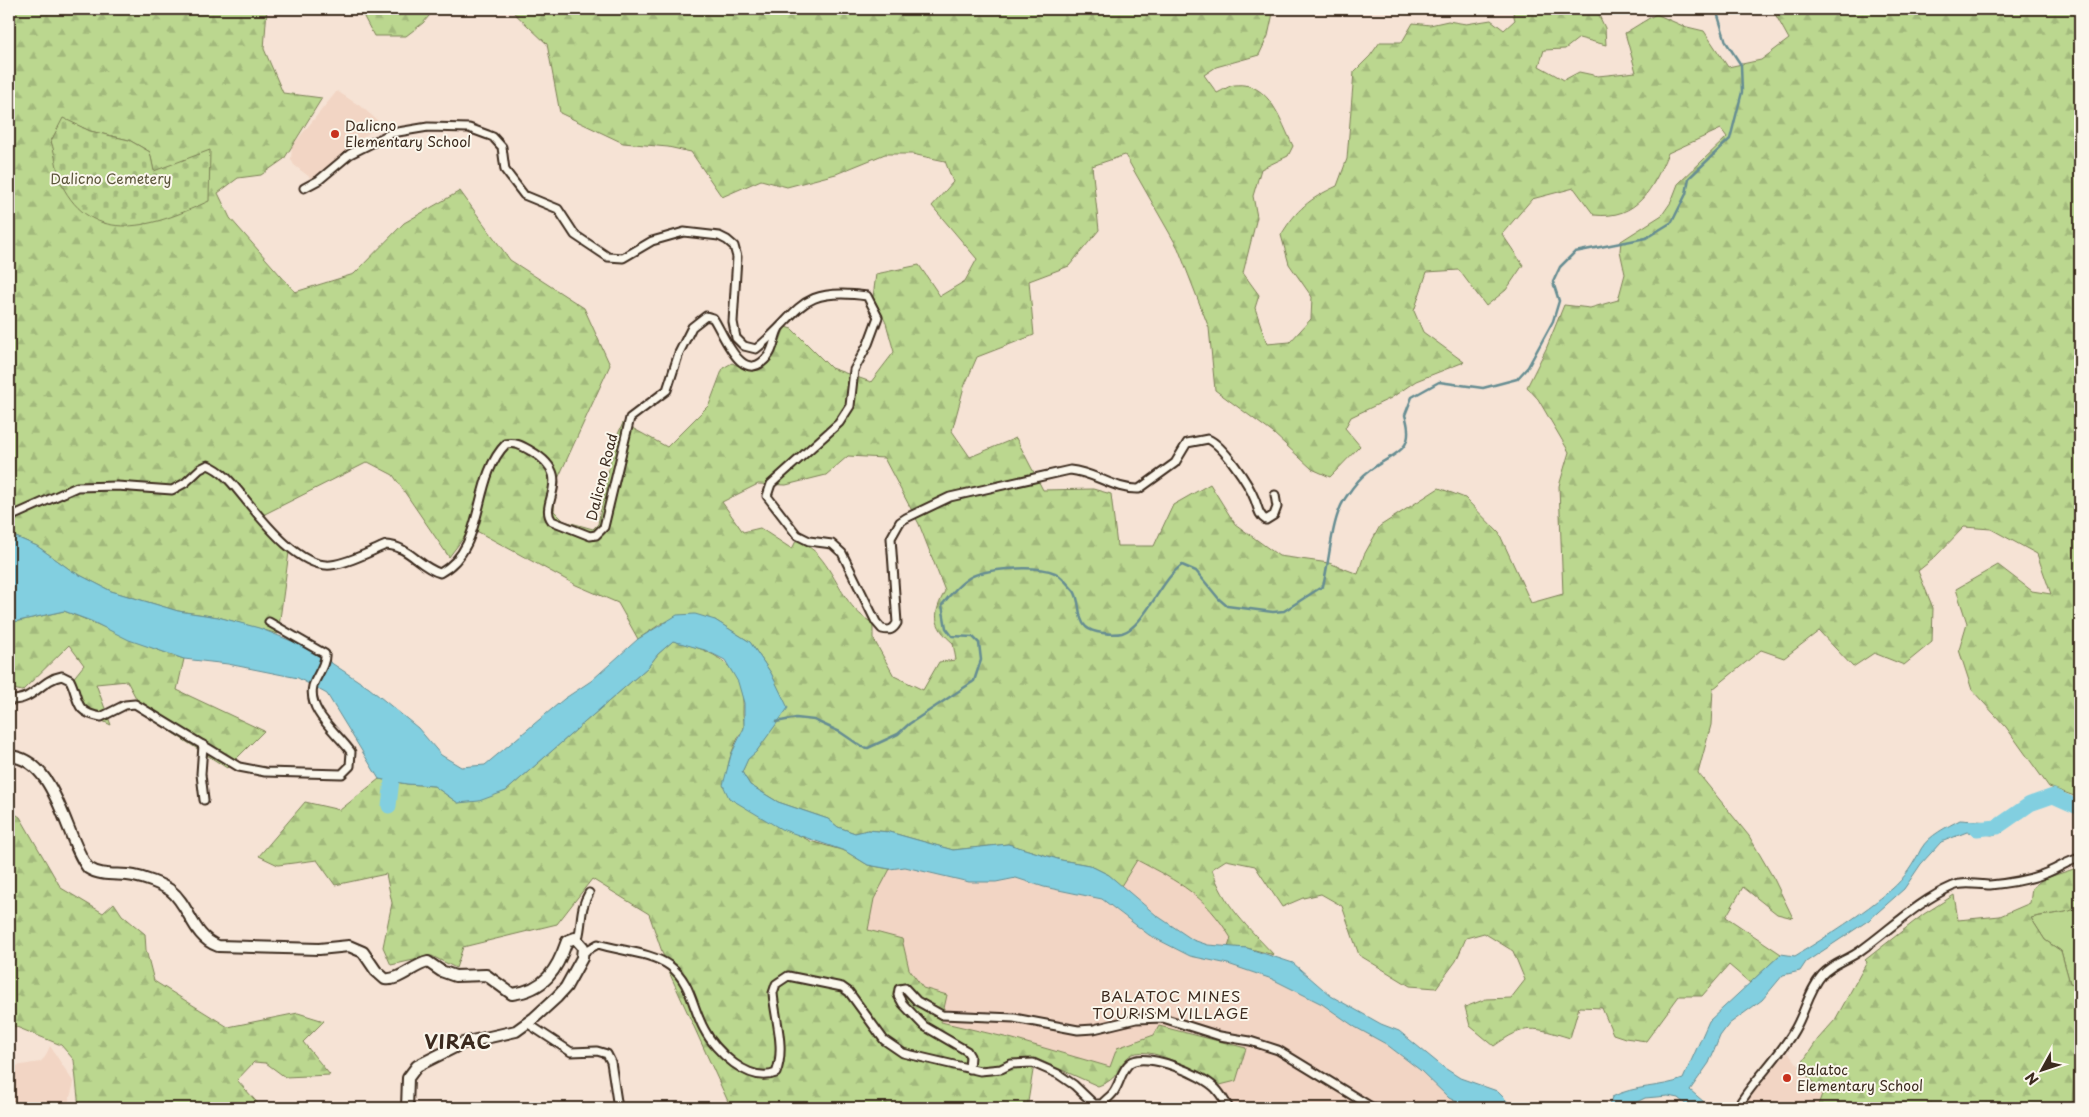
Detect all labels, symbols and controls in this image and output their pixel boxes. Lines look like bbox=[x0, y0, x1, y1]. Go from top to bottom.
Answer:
place label: Dalicno Elementary School bbox=[345, 115, 471, 152]
marker: Dalicno Elementary School bbox=[329, 128, 341, 140]
park label: Dalicno Cemetery bbox=[50, 168, 172, 189]
street label: Dalicno Road bbox=[581, 431, 623, 523]
district label: BALATOC MINES TOURISM VILLAGE bbox=[1092, 984, 1250, 1024]
district label: VIRAC bbox=[424, 1027, 492, 1055]
north arrow bbox=[2016, 1044, 2066, 1094]
place label: Balatoc Elementary School bbox=[1797, 1059, 1923, 1096]
text: N bbox=[2020, 1068, 2043, 1090]
marker: Balatoc Elementary School bbox=[1781, 1072, 1793, 1084]

